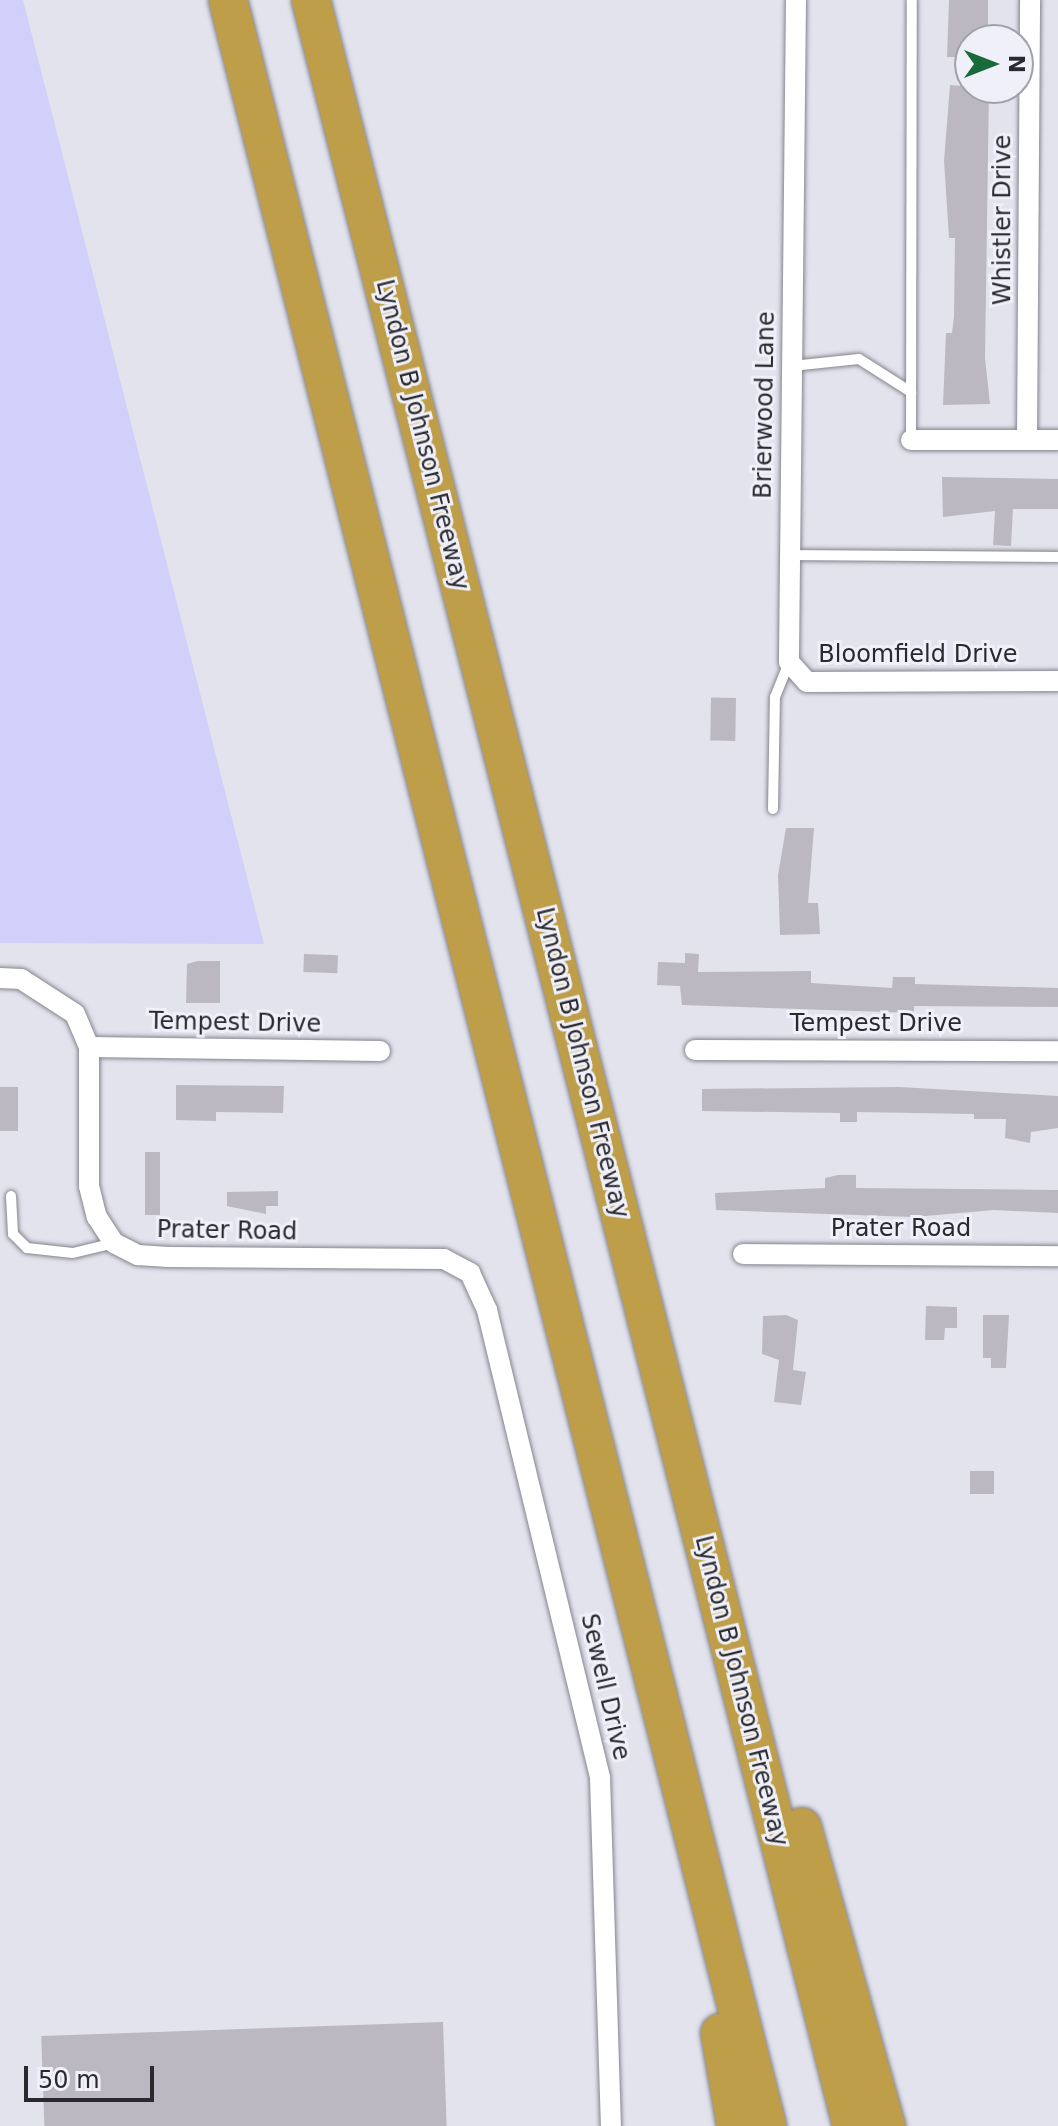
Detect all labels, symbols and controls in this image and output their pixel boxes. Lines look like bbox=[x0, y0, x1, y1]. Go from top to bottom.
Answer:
north arrow bbox=[954, 24, 1034, 104]
text: N bbox=[1004, 55, 1029, 73]
street label: Whistler Drive bbox=[989, 135, 1017, 305]
street label: Lyndon B Johnson Freeway bbox=[369, 277, 475, 593]
street label: Brierwood Lane bbox=[749, 311, 781, 499]
street label: Bloomfield Drive bbox=[818, 641, 1018, 669]
street label: Lyndon B Johnson Freeway bbox=[529, 905, 635, 1221]
street label: Tempest Drive bbox=[149, 1007, 321, 1039]
street label: Tempest Drive bbox=[790, 1010, 962, 1038]
street label: Prater Road bbox=[156, 1215, 298, 1247]
street label: Prater Road bbox=[831, 1215, 971, 1243]
street label: Lyndon B Johnson Freeway bbox=[688, 1533, 794, 1849]
street label: Sewell Drive bbox=[574, 1611, 636, 1763]
scale bar bbox=[28, 2050, 158, 2100]
text: 50 m bbox=[38, 2066, 100, 2094]

